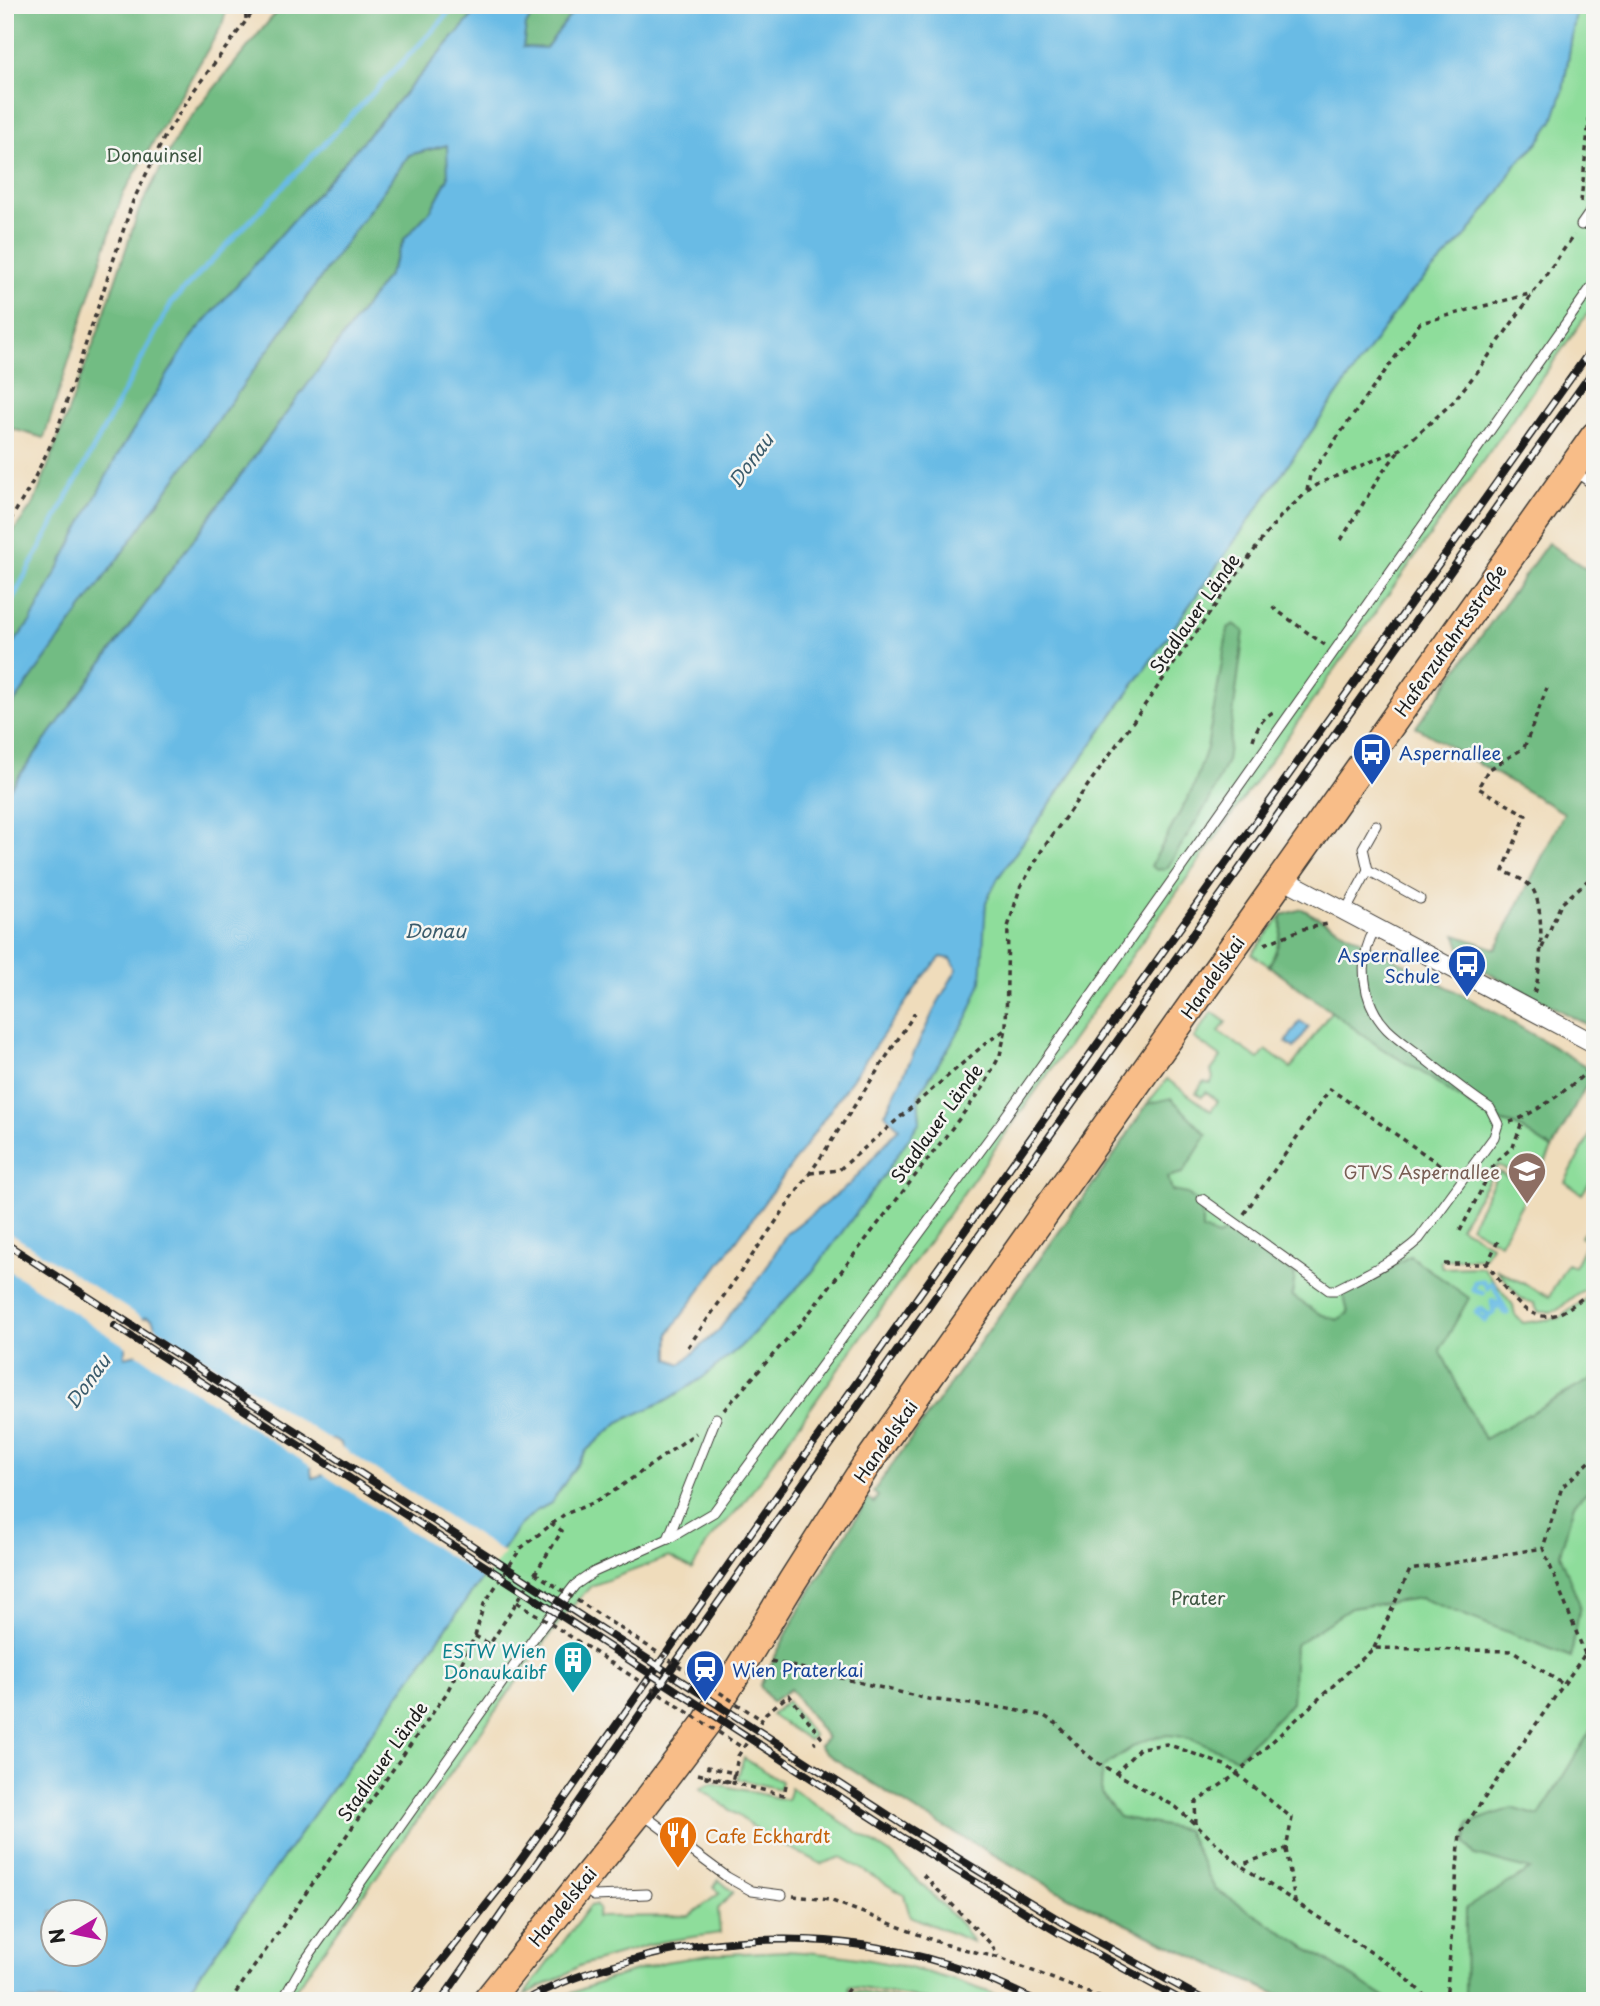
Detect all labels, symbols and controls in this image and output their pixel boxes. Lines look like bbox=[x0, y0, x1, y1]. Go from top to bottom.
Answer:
park label: Donauinsel bbox=[106, 141, 202, 168]
water label: Donau bbox=[721, 426, 780, 493]
street label: Stadlauer Lände bbox=[1142, 547, 1246, 679]
street label: Hafenzufahrtsstraße bbox=[1387, 558, 1513, 722]
bus stop icon: Aspernallee bbox=[1351, 731, 1393, 786]
place label: Aspernallee bbox=[1399, 739, 1502, 766]
water label: Donau bbox=[404, 916, 467, 944]
street label: Handelskai bbox=[1173, 930, 1251, 1024]
place label: Aspernallee Schule bbox=[1338, 941, 1440, 989]
bus stop icon: Aspernallee Schule bbox=[1446, 943, 1488, 998]
street label: Stadlauer Lände bbox=[883, 1058, 989, 1188]
school or university icon: GTVS Aspernallee bbox=[1506, 1150, 1548, 1205]
place label: GTVS Aspernallee bbox=[1344, 1158, 1500, 1185]
water label: Donau bbox=[58, 1347, 117, 1414]
street label: Handelskai bbox=[846, 1394, 924, 1488]
park label: Prater bbox=[1171, 1584, 1226, 1611]
place label: ESTW Wien Donaukaibf bbox=[442, 1637, 548, 1685]
building icon: ESTW Wien Donaukaibf bbox=[552, 1639, 594, 1694]
station icon: Wien Praterkai bbox=[684, 1648, 726, 1703]
place label: Wien Praterkai bbox=[732, 1656, 864, 1683]
street label: Stadlauer Lände bbox=[330, 1695, 434, 1827]
restaurant icon: Cafe Eckhardt bbox=[657, 1814, 699, 1869]
place label: Cafe Eckhardt bbox=[705, 1822, 830, 1849]
street label: Handelskai bbox=[521, 1860, 603, 1952]
north arrow bbox=[38, 1898, 108, 1968]
text: N bbox=[41, 1926, 71, 1946]

